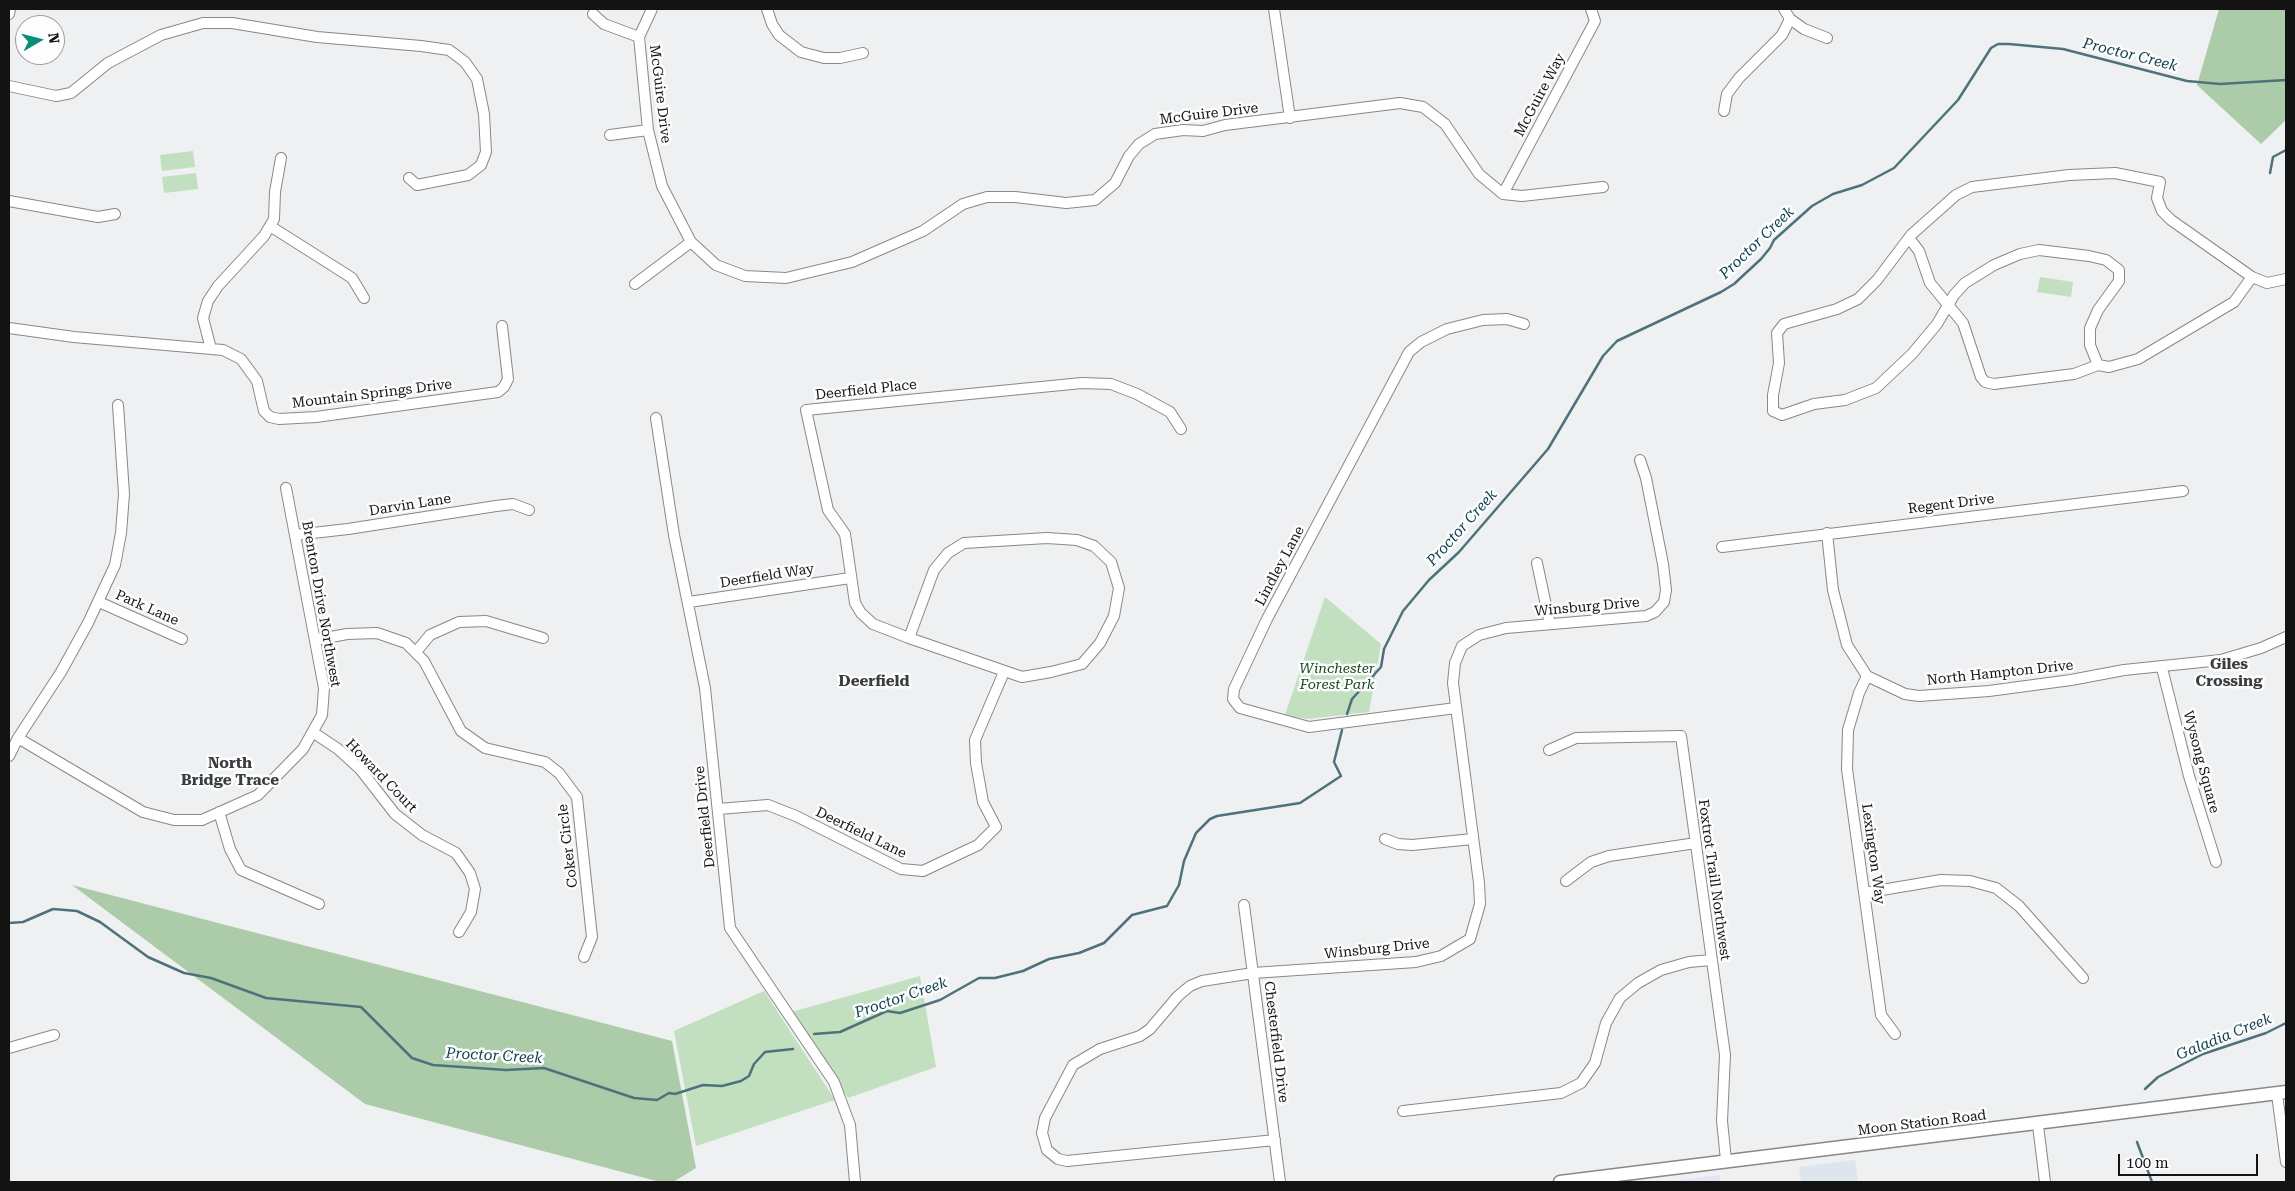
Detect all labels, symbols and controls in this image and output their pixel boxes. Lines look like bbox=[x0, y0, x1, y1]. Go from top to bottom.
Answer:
north arrow bbox=[15, 15, 65, 65]
text: N bbox=[45, 32, 63, 45]
water label: Proctor Creek bbox=[2081, 35, 2179, 75]
street label: McGuire Drive bbox=[646, 44, 674, 144]
street label: McGuire Way bbox=[1511, 51, 1569, 139]
street label: McGuire Drive bbox=[1159, 100, 1259, 128]
water label: Proctor Creek bbox=[1716, 203, 1798, 283]
street label: Mountain Springs Drive bbox=[291, 376, 453, 412]
street label: Deerfield Place bbox=[814, 376, 918, 404]
water label: Proctor Creek bbox=[1423, 486, 1501, 570]
street label: Darvin Lane bbox=[368, 490, 452, 520]
street label: Regent Drive bbox=[1907, 490, 1995, 518]
street label: Brenton Drive Northwest bbox=[298, 520, 344, 688]
street label: Lindley Lane bbox=[1252, 523, 1308, 609]
street label: Deerfield Way bbox=[719, 560, 815, 592]
street label: Park Lane bbox=[113, 587, 181, 629]
street label: Winsburg Drive bbox=[1534, 594, 1640, 620]
district label: Giles Crossing bbox=[2196, 656, 2262, 691]
street label: North Hampton Drive bbox=[1926, 657, 2074, 689]
park label: Winchester Forest Park bbox=[1299, 661, 1375, 694]
district label: Deerfield bbox=[839, 673, 909, 691]
street label: Wysong Square bbox=[2179, 709, 2223, 815]
street label: Howard Court bbox=[342, 736, 420, 816]
district label: North Bridge Trace bbox=[181, 755, 279, 790]
street label: Deerfield Drive bbox=[691, 765, 719, 869]
street label: Foxtrot Traill Northwest bbox=[1694, 798, 1734, 962]
street label: Coker Circle bbox=[555, 803, 581, 889]
street label: Lexington Way bbox=[1858, 803, 1888, 905]
street label: Deerfield Lane bbox=[813, 804, 909, 862]
street label: Winsburg Drive bbox=[1324, 935, 1430, 963]
water label: Proctor Creek bbox=[852, 974, 950, 1022]
street label: Chesterfield Drive bbox=[1260, 980, 1292, 1104]
water label: Galadia Creek bbox=[2174, 1010, 2274, 1064]
water label: Proctor Creek bbox=[445, 1044, 543, 1068]
street label: Moon Station Road bbox=[1857, 1107, 1987, 1139]
scale bar bbox=[2120, 1144, 2260, 1176]
text: 100 m bbox=[2126, 1154, 2169, 1172]

